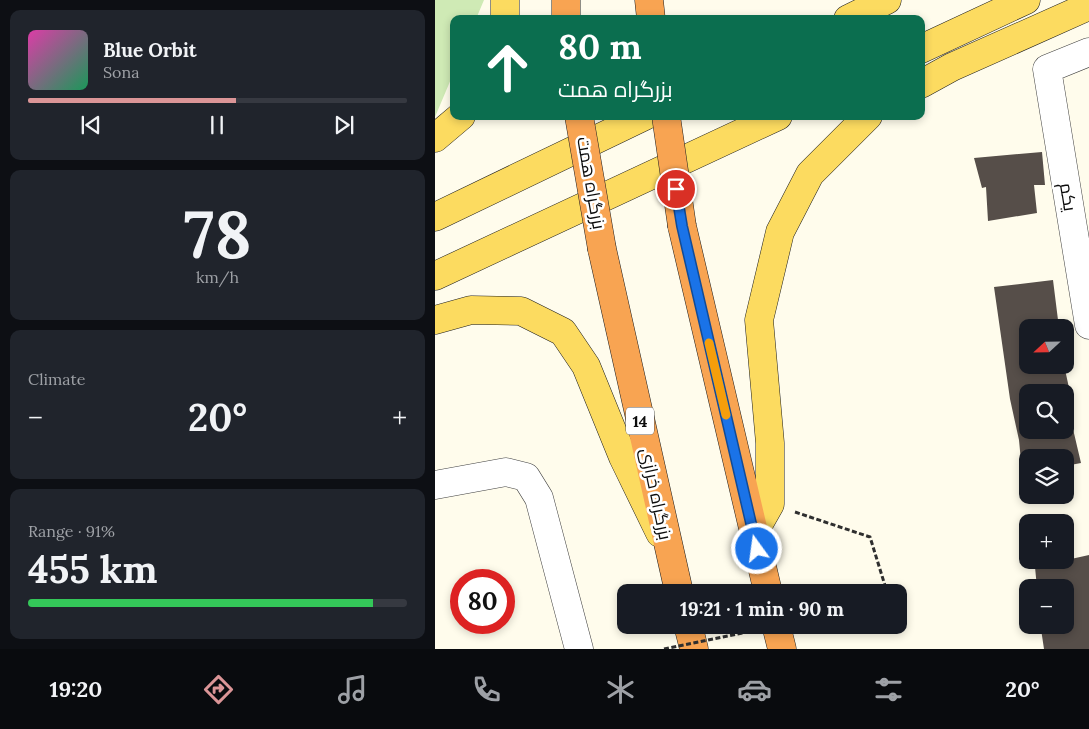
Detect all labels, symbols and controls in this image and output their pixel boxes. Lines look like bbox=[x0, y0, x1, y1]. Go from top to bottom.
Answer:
text: 80 m bbox=[558, 24, 642, 69]
icon: ahead bbox=[475, 35, 540, 100]
text: Blue Orbit bbox=[103, 38, 197, 62]
text: Sona bbox=[103, 62, 139, 82]
text: بزرگراه همت bbox=[558, 75, 673, 103]
icon: previous bbox=[77, 111, 105, 139]
icon: pause bbox=[203, 111, 231, 139]
icon: next bbox=[330, 111, 358, 139]
street label: بزرگراه همت bbox=[572, 135, 611, 231]
pin bbox=[655, 168, 697, 210]
icon: arrive bbox=[662, 175, 690, 203]
street label: یکم bbox=[1054, 181, 1082, 213]
text: 78 bbox=[184, 193, 251, 276]
text: km/h bbox=[196, 267, 239, 287]
north arrow bbox=[1019, 319, 1074, 374]
map controls bbox=[1019, 319, 1074, 634]
text: Climate bbox=[28, 369, 85, 389]
button: search bbox=[1019, 384, 1074, 439]
text: 20° bbox=[188, 393, 247, 441]
text: − bbox=[28, 400, 43, 436]
text: + bbox=[392, 400, 407, 436]
road number: 14 bbox=[626, 408, 654, 434]
street label: بزرگراه خرازی bbox=[636, 446, 677, 542]
button: layers bbox=[1019, 449, 1074, 504]
button: + bbox=[1019, 514, 1074, 569]
text: Range · 91% bbox=[28, 521, 115, 541]
position arrow bbox=[730, 522, 782, 574]
text: 455 km bbox=[28, 545, 157, 593]
speed limit sign: 80 bbox=[450, 569, 515, 634]
button: − bbox=[1019, 579, 1074, 634]
text: 19:21 · 1 min · 90 m bbox=[680, 597, 844, 621]
icon: directions bbox=[201, 672, 236, 707]
icon: music bbox=[335, 672, 370, 707]
icon: phone bbox=[469, 672, 504, 707]
icon: climate bbox=[603, 672, 638, 707]
icon: car bbox=[737, 672, 772, 707]
icon: filters bbox=[871, 672, 906, 707]
text: 19:20 bbox=[50, 675, 102, 703]
text: 20° bbox=[1005, 675, 1039, 703]

